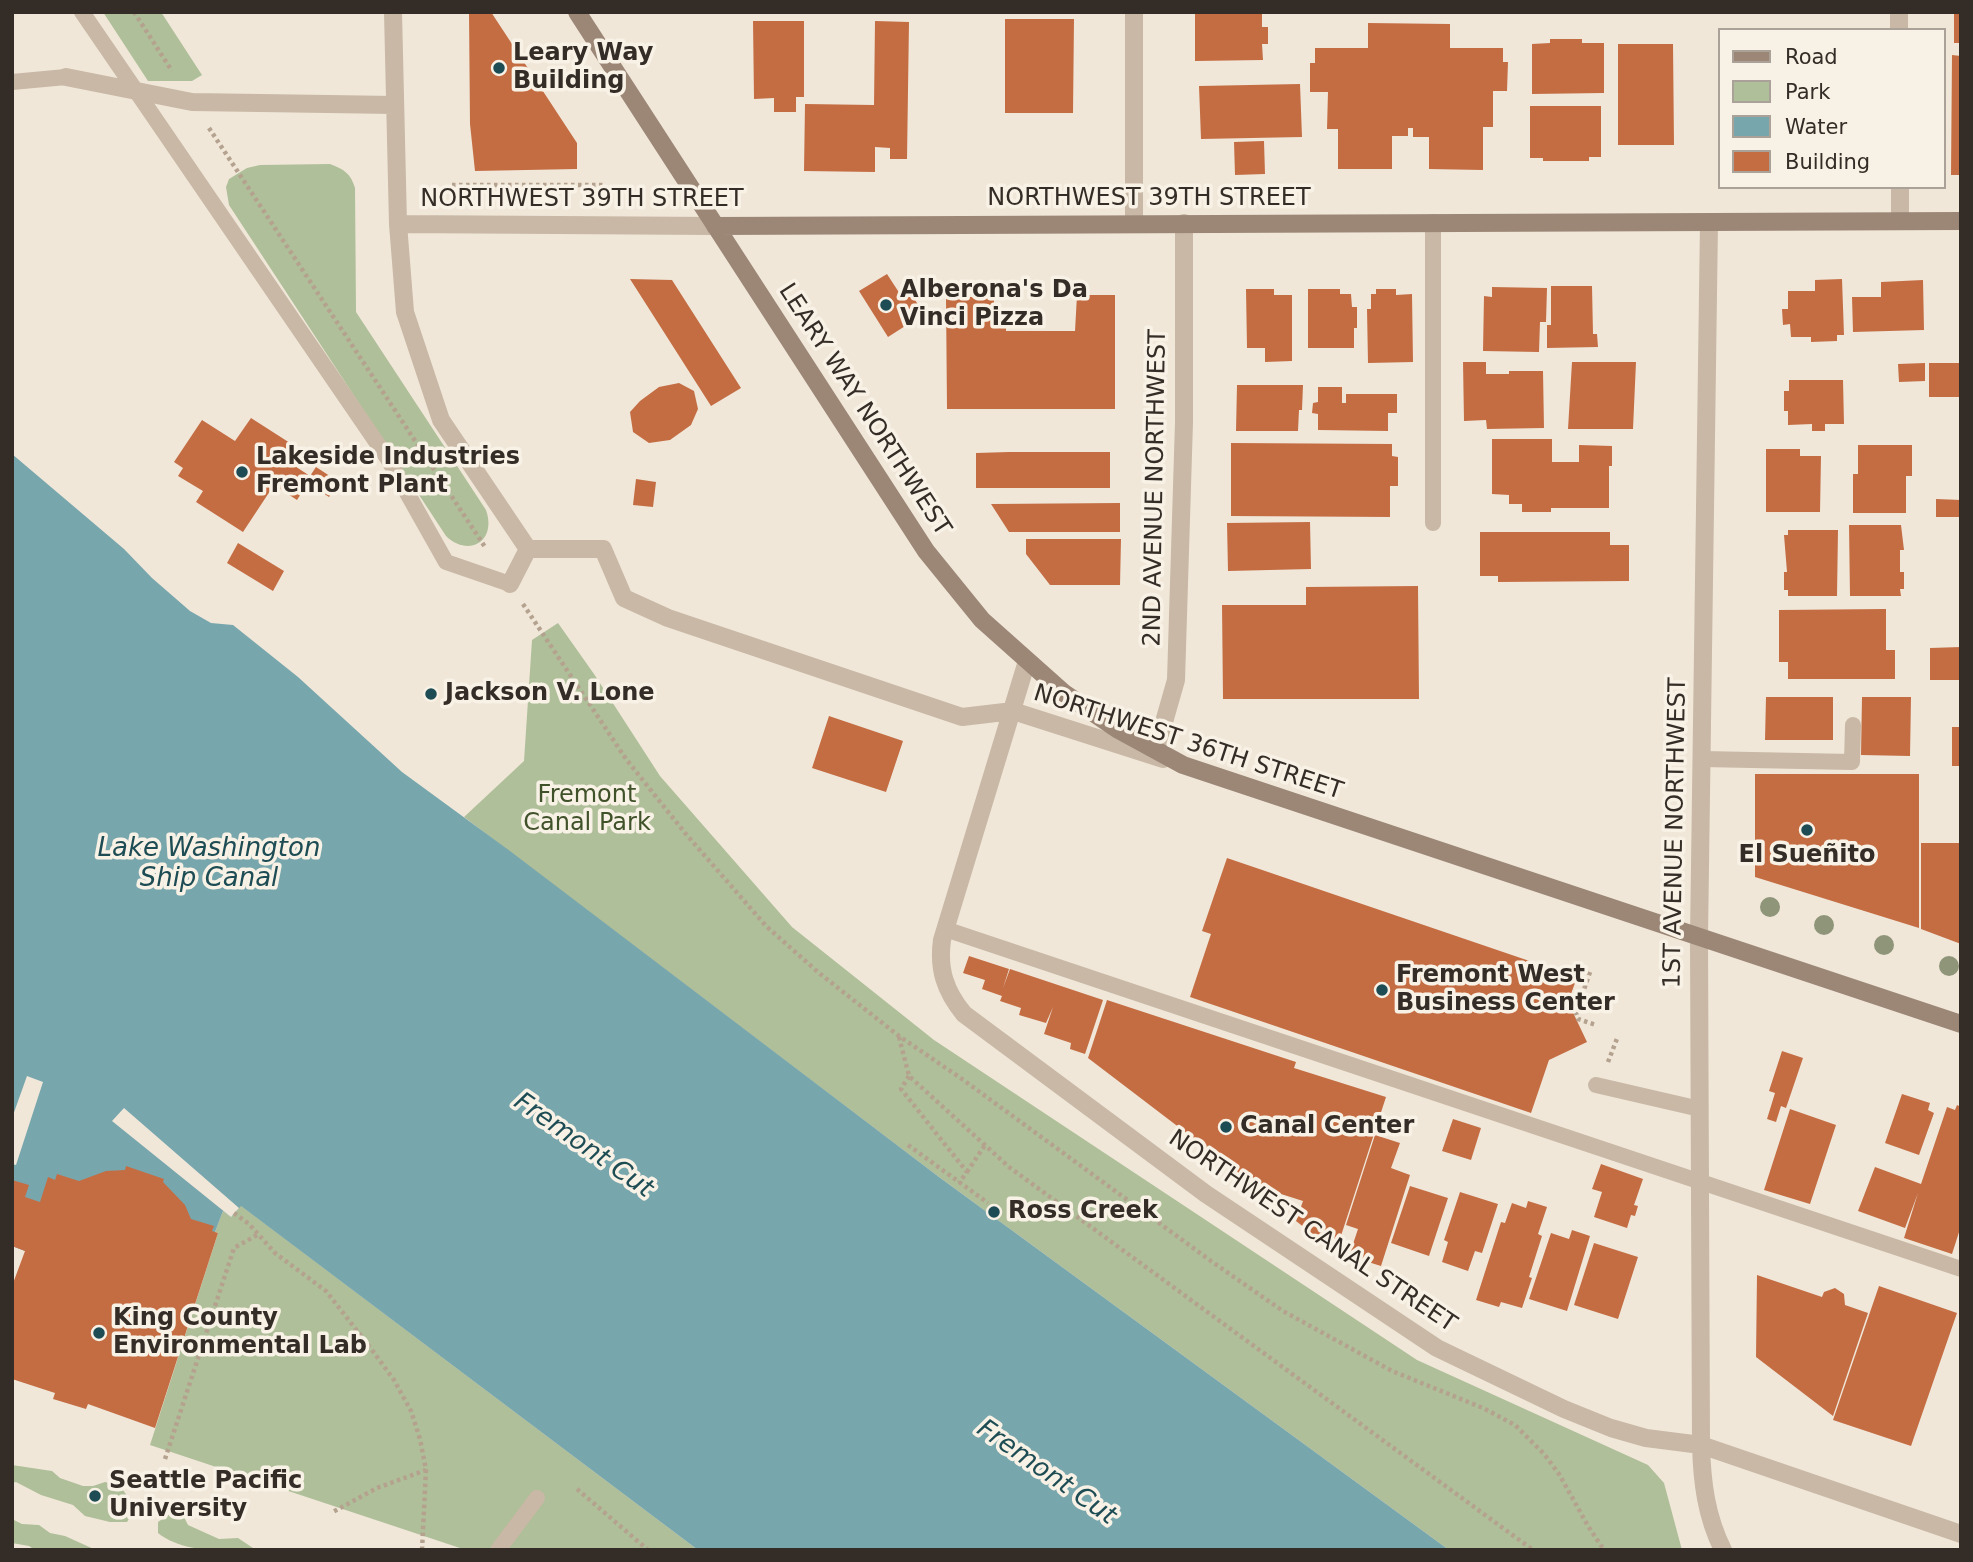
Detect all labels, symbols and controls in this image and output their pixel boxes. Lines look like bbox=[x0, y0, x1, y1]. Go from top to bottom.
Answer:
legend bbox=[1717, 28, 1945, 189]
place label: Leary Way Building bbox=[513, 40, 653, 96]
text: Road bbox=[1785, 45, 1838, 69]
marker: Leary Way Building bbox=[491, 60, 507, 76]
text: Park bbox=[1785, 80, 1830, 104]
text: Water bbox=[1785, 115, 1847, 139]
text: Building bbox=[1785, 150, 1870, 174]
street label: NORTHWEST 39TH STREET bbox=[987, 185, 1311, 213]
street label: NORTHWEST 39TH STREET bbox=[420, 186, 744, 214]
place label: Alberona's Da Vinci Pizza bbox=[900, 277, 1088, 333]
street label: LEARY WAY NORTHWEST bbox=[772, 278, 956, 542]
marker: Alberona's Da Vinci Pizza bbox=[878, 297, 894, 313]
street label: 2ND AVENUE NORTHWEST bbox=[1139, 329, 1173, 647]
place label: Lakeside Industries Fremont Plant bbox=[256, 444, 520, 500]
marker: Lakeside Industries Fremont Plant bbox=[234, 464, 250, 480]
street label: 1ST AVENUE NORTHWEST bbox=[1659, 677, 1693, 989]
street label: NORTHWEST 36TH STREET bbox=[1030, 679, 1346, 807]
place label: Jackson V. Lone bbox=[445, 680, 655, 708]
marker: Jackson V. Lone bbox=[423, 686, 439, 702]
park label: Fremont Canal Park bbox=[523, 782, 651, 838]
marker: El Sueñito bbox=[1799, 822, 1815, 838]
water label: Lake Washington Ship Canal bbox=[98, 833, 320, 894]
place label: El Sueñito bbox=[1739, 842, 1875, 870]
place label: Fremont West Business Center bbox=[1396, 962, 1615, 1018]
marker: Fremont West Business Center bbox=[1374, 982, 1390, 998]
water label: Fremont Cut bbox=[507, 1087, 659, 1205]
place label: Canal Center bbox=[1240, 1113, 1414, 1141]
marker: Canal Center bbox=[1218, 1119, 1234, 1135]
street label: NORTHWEST CANAL STREET bbox=[1163, 1125, 1461, 1339]
place label: Ross Creek bbox=[1008, 1198, 1158, 1226]
marker: Ross Creek bbox=[986, 1204, 1002, 1220]
place label: King County Environmental Lab bbox=[113, 1305, 367, 1361]
marker: King County Environmental Lab bbox=[91, 1325, 107, 1341]
water label: Fremont Cut bbox=[970, 1414, 1122, 1532]
place label: Seattle Pacific University bbox=[109, 1468, 302, 1524]
marker: Seattle Pacific University bbox=[87, 1488, 103, 1504]

